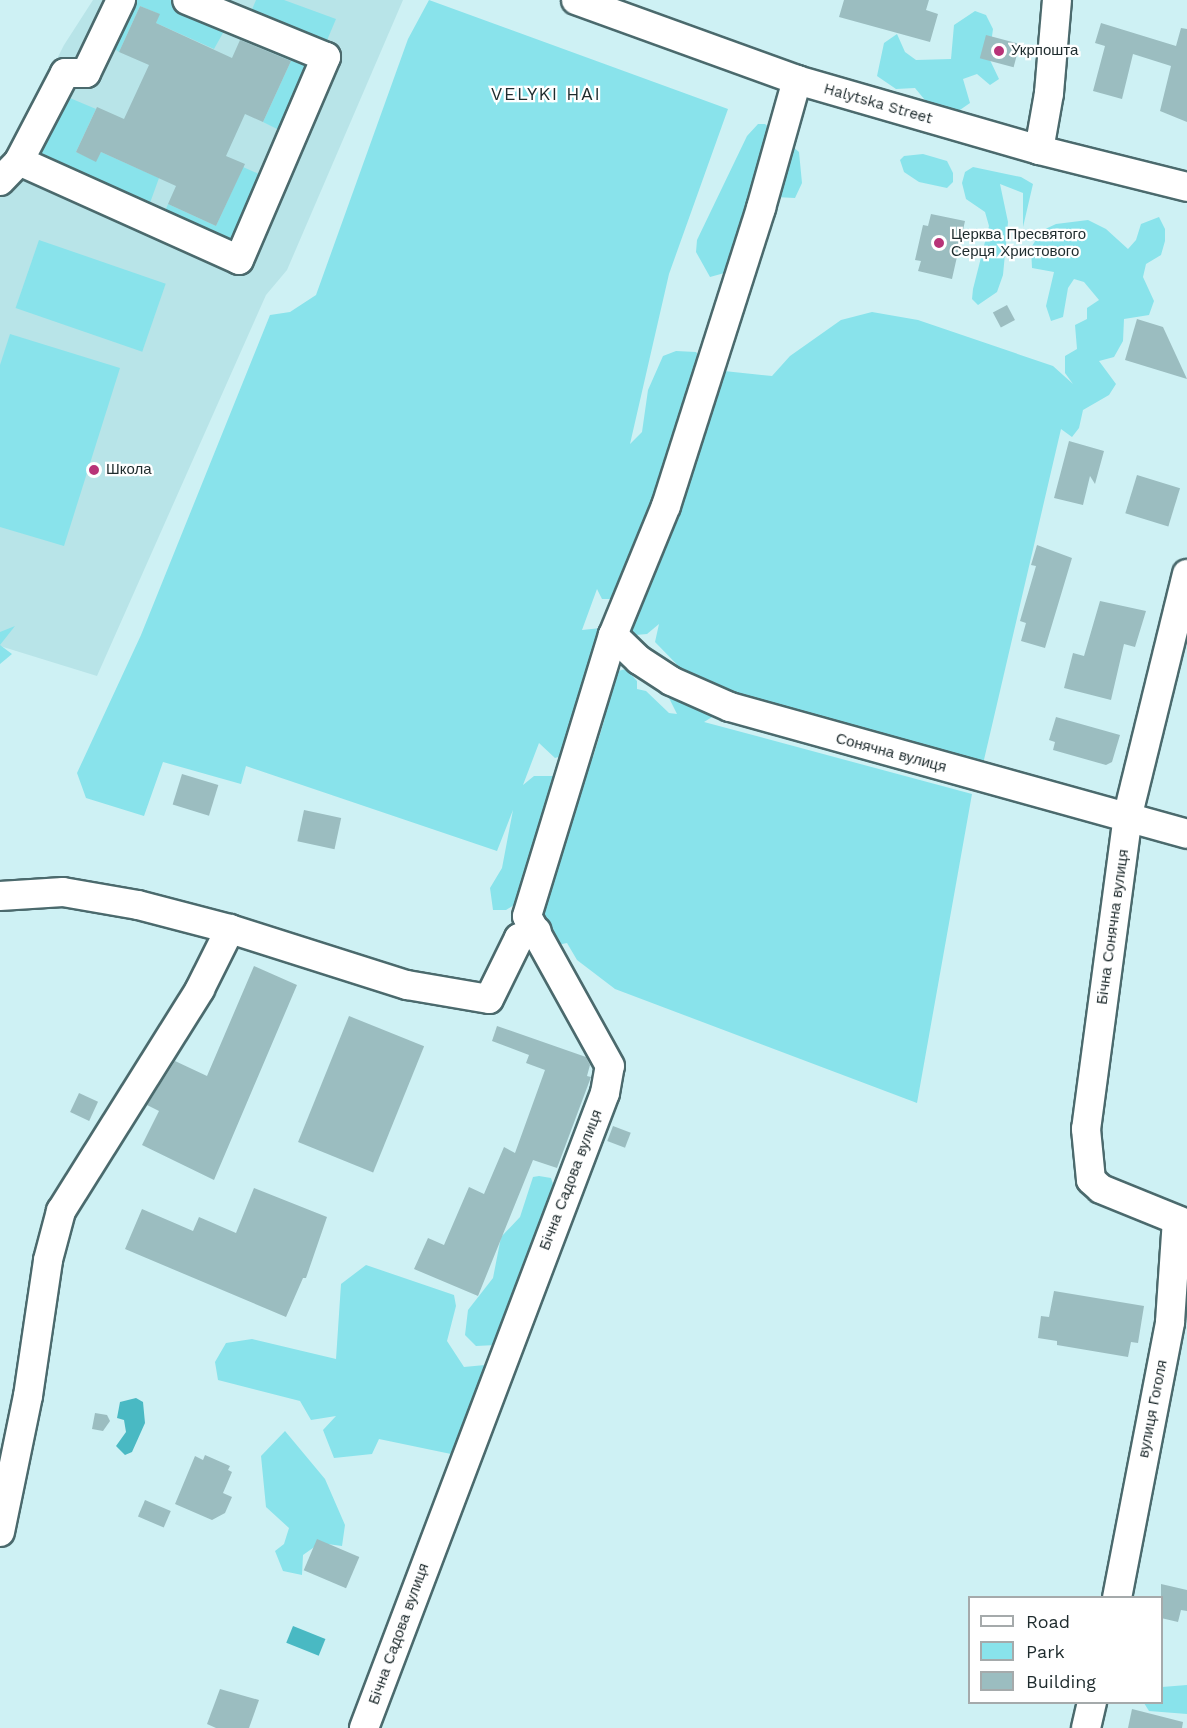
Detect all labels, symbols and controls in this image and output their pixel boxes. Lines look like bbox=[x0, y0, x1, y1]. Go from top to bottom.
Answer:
place label: Укрпошта bbox=[1011, 42, 1078, 60]
marker: Укрпошта bbox=[992, 44, 1006, 58]
street label: Halytska Street bbox=[821, 80, 935, 128]
district label: VELYKI HAI bbox=[491, 83, 601, 105]
place label: Церква Пресвятого Серця Христового bbox=[951, 225, 1086, 260]
marker: Церква Пресвятого Серця Христового bbox=[932, 236, 946, 250]
place label: Школа bbox=[106, 461, 152, 479]
marker: Школа bbox=[87, 463, 101, 477]
street label: Сонячна вулиця bbox=[834, 730, 948, 776]
street label: Бічна Сонячна вулиця bbox=[1093, 848, 1133, 1006]
street label: Бічна Садова вулиця bbox=[536, 1107, 606, 1253]
street label: вулиця Гоголя bbox=[1135, 1359, 1171, 1459]
street label: Бічна Садова вулиця bbox=[365, 1561, 433, 1707]
legend bbox=[968, 1596, 1163, 1704]
text: Road bbox=[1026, 1611, 1070, 1632]
text: Park bbox=[1026, 1641, 1065, 1662]
text: Building bbox=[1026, 1671, 1096, 1692]

